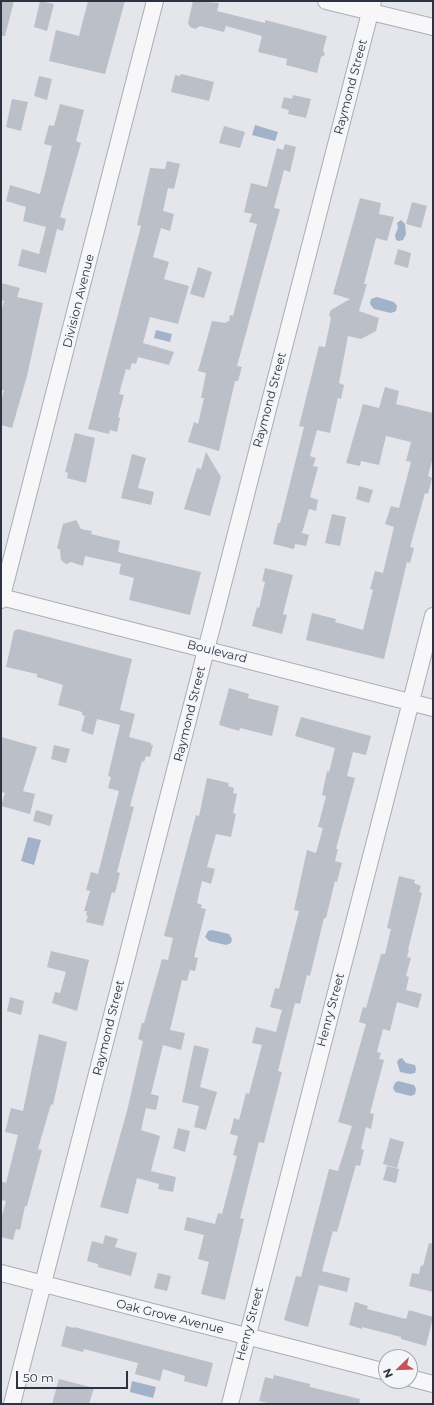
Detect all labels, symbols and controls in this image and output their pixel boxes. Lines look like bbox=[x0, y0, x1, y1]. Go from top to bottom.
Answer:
street label: Raymond Street bbox=[331, 38, 371, 136]
street label: Division Avenue bbox=[60, 253, 98, 349]
street label: Raymond Street bbox=[250, 351, 290, 449]
street label: Boulevard bbox=[186, 638, 248, 666]
street label: Raymond Street bbox=[171, 665, 209, 763]
street label: Henry Street bbox=[314, 972, 348, 1048]
street label: Raymond Street bbox=[90, 979, 128, 1077]
street label: Henry Street bbox=[233, 1286, 267, 1362]
street label: Oak Grove Avenue bbox=[115, 1297, 225, 1337]
north arrow bbox=[378, 1349, 418, 1389]
scale bar bbox=[18, 1363, 130, 1389]
text: N bbox=[380, 1366, 396, 1380]
text: 50 m bbox=[23, 1370, 54, 1385]

